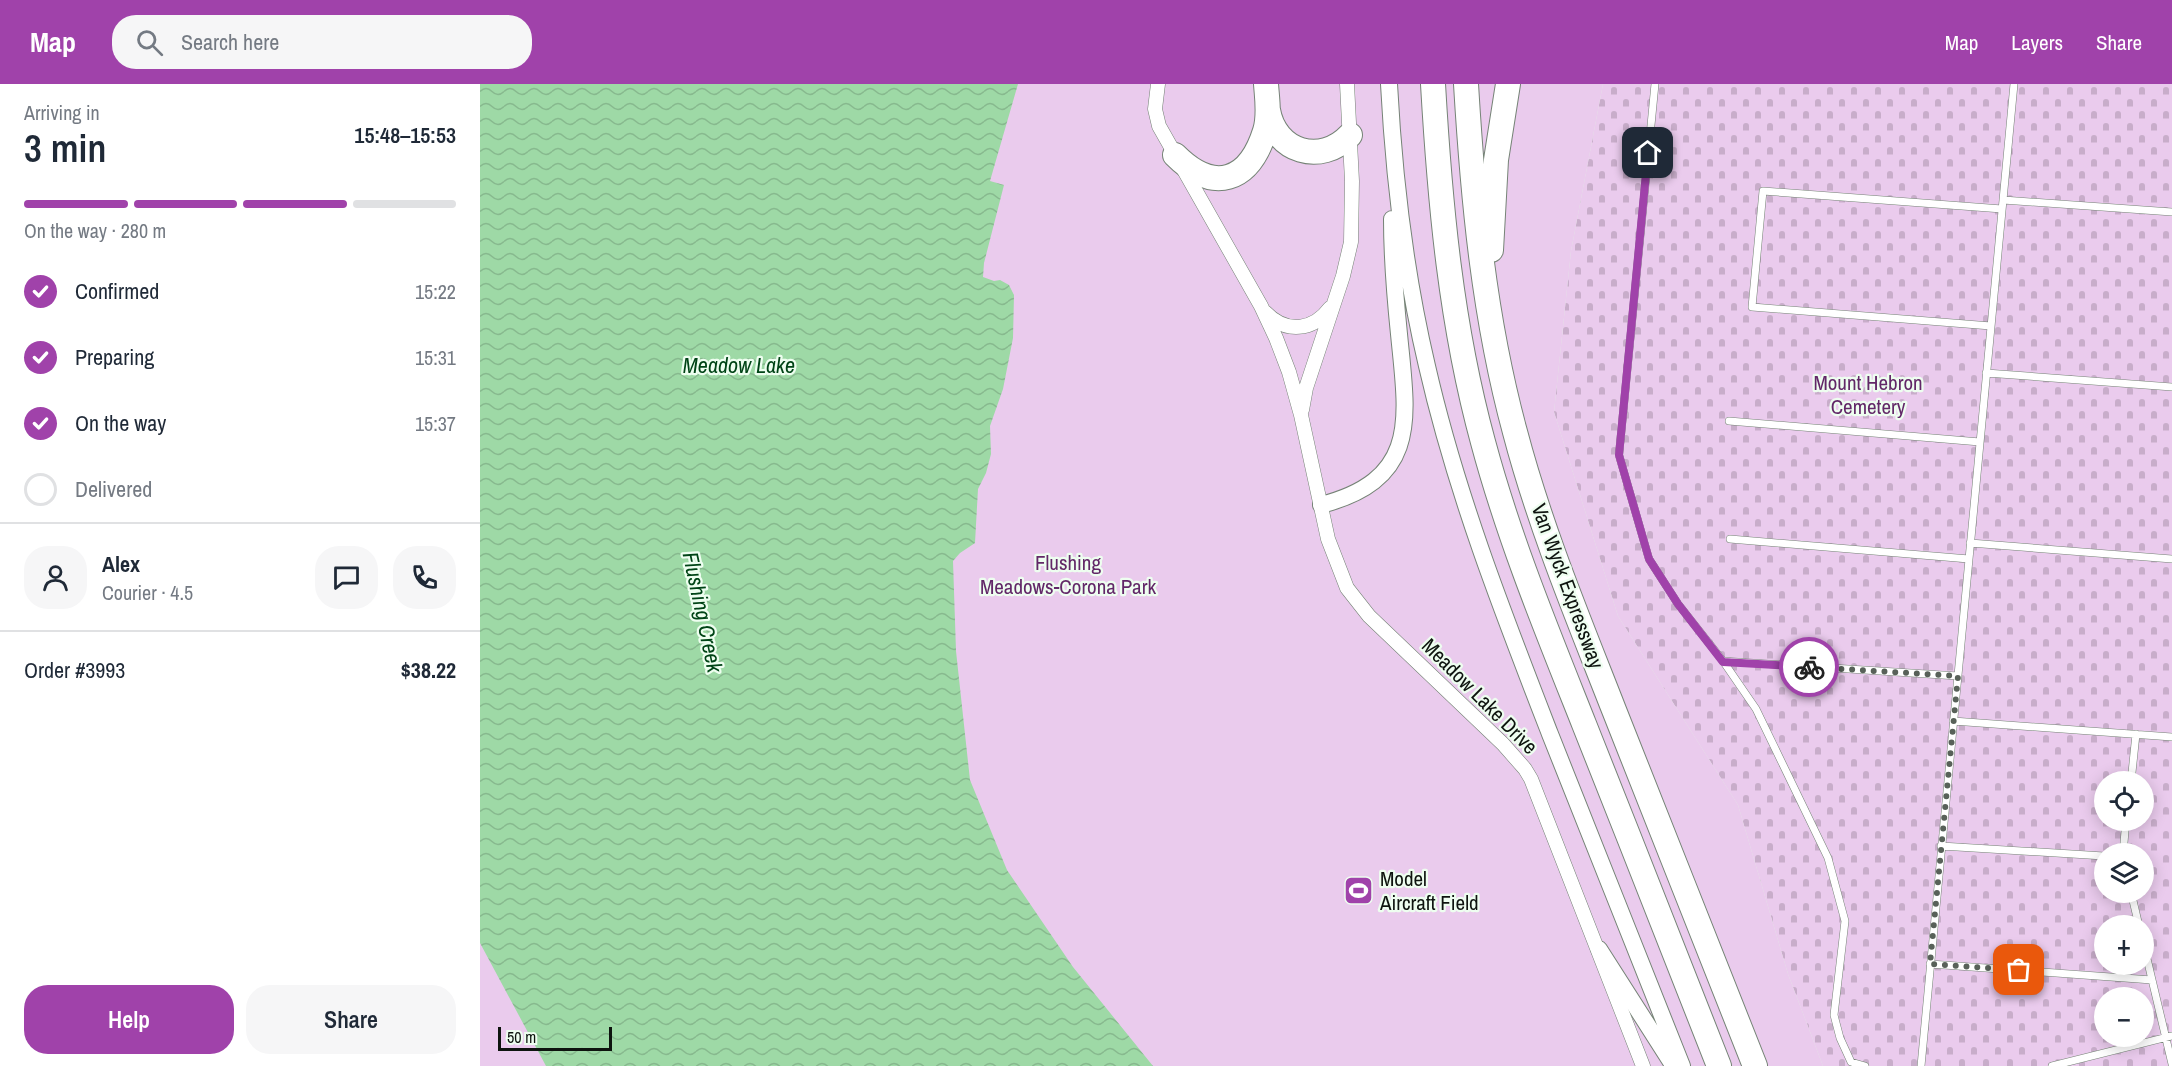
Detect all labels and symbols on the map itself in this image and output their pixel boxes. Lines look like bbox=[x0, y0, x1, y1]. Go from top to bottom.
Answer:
pin bbox=[1622, 127, 1673, 178]
water label: Meadow Lake bbox=[683, 350, 795, 380]
park label: Mount Hebron Cemetery bbox=[1813, 368, 1923, 421]
street label: Van Wyck Expressway bbox=[1525, 499, 1611, 673]
park label: Flushing Meadows-Corona Park bbox=[980, 548, 1156, 601]
water label: Flushing Creek bbox=[676, 549, 731, 676]
street label: Meadow Lake Drive bbox=[1416, 632, 1544, 760]
courier bbox=[1779, 637, 1839, 697]
place label: Model Aircraft Field bbox=[1379, 864, 1479, 917]
sports icon: Model Aircraft Field bbox=[1343, 874, 1375, 906]
pin bbox=[1993, 944, 2044, 995]
scale bar bbox=[498, 1024, 612, 1052]

